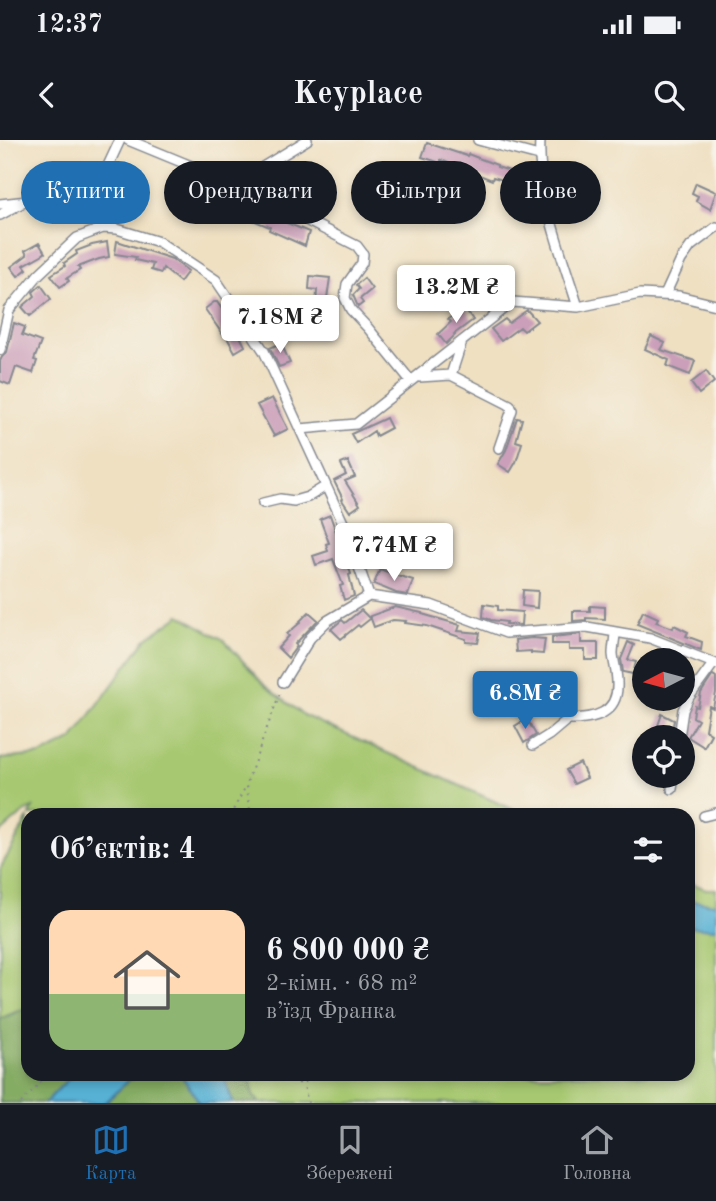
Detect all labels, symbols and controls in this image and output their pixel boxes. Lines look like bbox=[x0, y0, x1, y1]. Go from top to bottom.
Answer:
text: 12:37 bbox=[35, 12, 103, 38]
icon: back bbox=[28, 76, 66, 114]
icon: search bbox=[650, 76, 688, 114]
text: Keyplace bbox=[293, 79, 423, 111]
chip: Купити bbox=[21, 161, 150, 224]
chip: Орендувати bbox=[164, 161, 337, 224]
chip: Фільтри bbox=[351, 161, 486, 224]
chip: Нове bbox=[500, 161, 601, 224]
pin: 13.2M ₴ bbox=[391, 265, 521, 325]
text: 13.2M ₴ bbox=[413, 276, 499, 299]
pin: 7.18M ₴ bbox=[215, 296, 345, 355]
text: 7.18M ₴ bbox=[237, 306, 323, 329]
pin: 7.74M ₴ bbox=[329, 524, 459, 583]
text: 7.74M ₴ bbox=[351, 534, 437, 557]
north arrow bbox=[632, 648, 695, 710]
map controls bbox=[632, 648, 695, 788]
pin: 6.8M ₴ bbox=[468, 672, 582, 731]
text: 6.8M ₴ bbox=[489, 682, 561, 705]
button: locate bbox=[632, 725, 695, 788]
icon: filters bbox=[629, 831, 667, 869]
text: Об’єктів: 4 bbox=[49, 835, 196, 865]
text: 6 800 000 ₴ bbox=[266, 936, 430, 966]
icon: home bbox=[105, 938, 189, 1022]
text: 2-кімн. · 68 m² bbox=[266, 972, 417, 995]
text: в’їзд Франка bbox=[266, 1000, 396, 1023]
tab: Карта bbox=[85, 1121, 136, 1186]
tab: Збережені bbox=[306, 1121, 393, 1186]
tab: Головна bbox=[563, 1121, 631, 1186]

